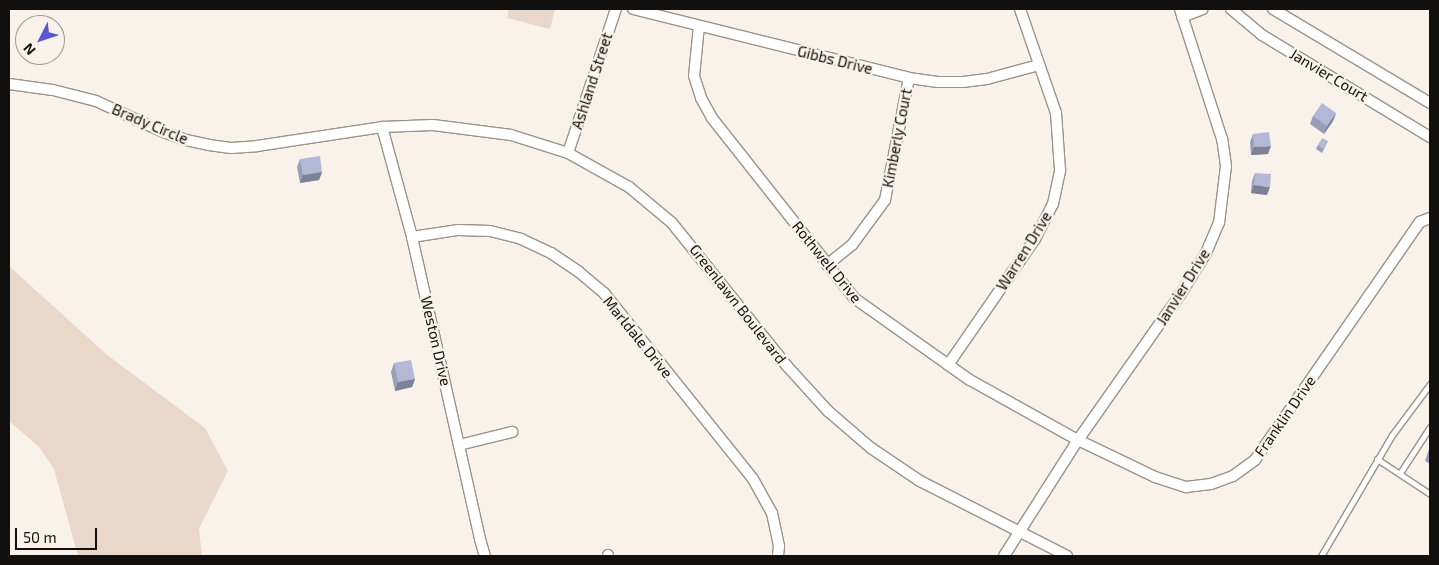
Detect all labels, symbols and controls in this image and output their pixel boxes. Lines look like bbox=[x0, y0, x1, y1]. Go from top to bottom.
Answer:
north arrow bbox=[15, 15, 65, 65]
street label: Ashland Street bbox=[568, 30, 616, 132]
text: N bbox=[19, 40, 39, 59]
street label: Gibbs Drive bbox=[796, 42, 874, 78]
street label: Janvier Court bbox=[1286, 44, 1372, 106]
street label: Kimberly Court bbox=[879, 87, 915, 189]
street label: Brady Circle bbox=[109, 100, 191, 148]
street label: Warren Drive bbox=[993, 208, 1055, 294]
street label: Rothwell Drive bbox=[788, 217, 866, 307]
street label: Greenlawn Boulevard bbox=[686, 241, 790, 367]
street label: Janvier Drive bbox=[1152, 245, 1214, 329]
street label: Marldale Drive bbox=[599, 292, 677, 382]
street label: Weston Drive bbox=[417, 294, 455, 388]
street label: Franklin Drive bbox=[1251, 372, 1319, 460]
scale bar bbox=[18, 518, 100, 550]
text: 50 m bbox=[23, 528, 57, 546]

